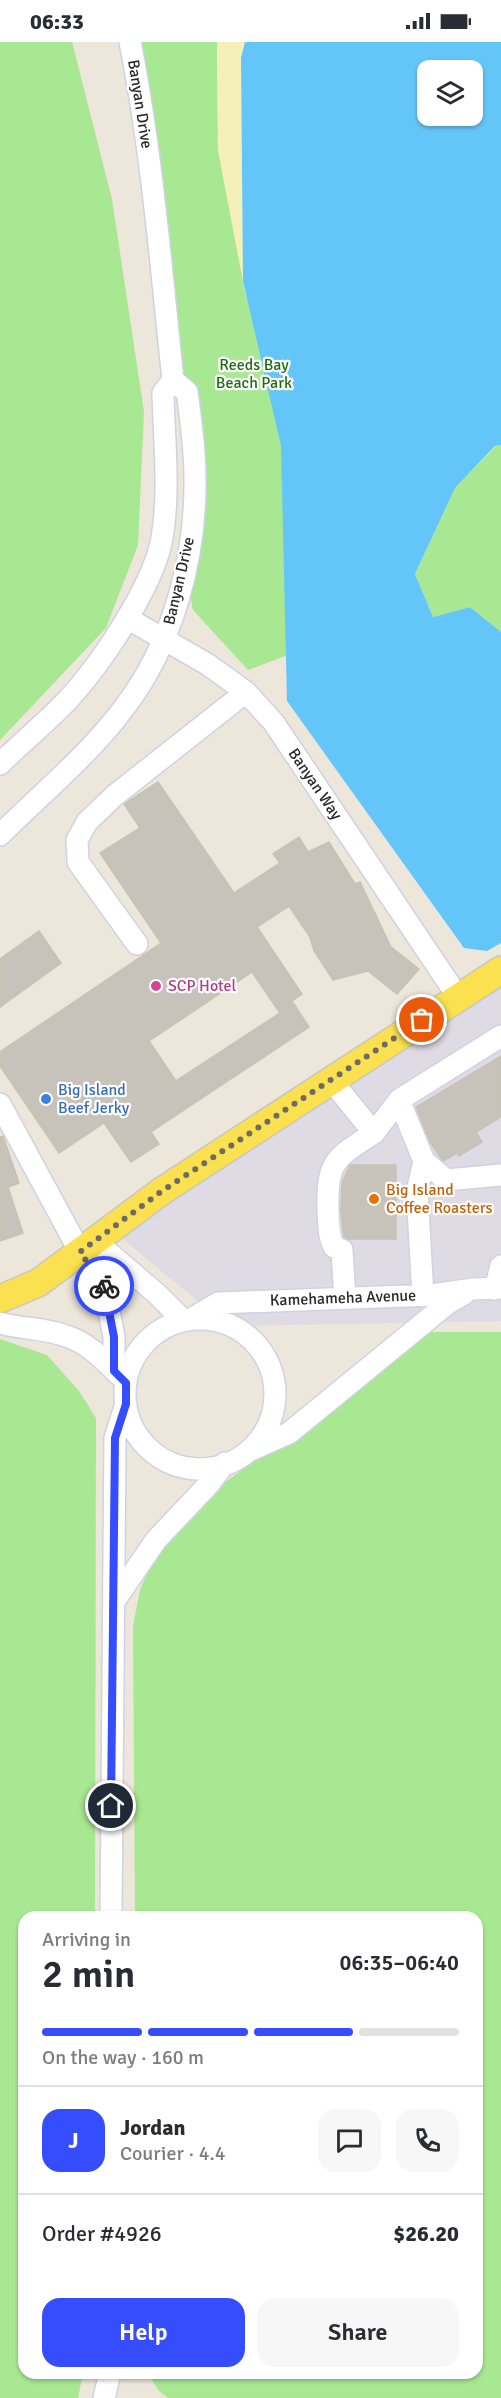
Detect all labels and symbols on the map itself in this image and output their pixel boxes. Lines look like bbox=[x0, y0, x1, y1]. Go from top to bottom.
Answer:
street label: Banyan Drive bbox=[123, 58, 157, 150]
park label: Reeds Bay Beach Park bbox=[216, 355, 292, 393]
street label: Banyan Drive bbox=[159, 535, 199, 627]
street label: Banyan Way bbox=[284, 744, 347, 824]
place label: SCP Hotel bbox=[168, 976, 237, 996]
marker: SCP Hotel bbox=[149, 979, 163, 993]
pin bbox=[396, 994, 447, 1045]
place label: Big Island Beef Jerky bbox=[58, 1080, 130, 1118]
marker: Big Island Beef Jerky bbox=[39, 1092, 53, 1106]
place label: Big Island Coffee Roasters bbox=[386, 1180, 493, 1218]
marker: Big Island Coffee Roasters bbox=[367, 1192, 381, 1206]
courier bbox=[74, 1256, 134, 1316]
street label: Kamehameha Avenue bbox=[270, 1285, 416, 1311]
pin bbox=[85, 1780, 136, 1831]

